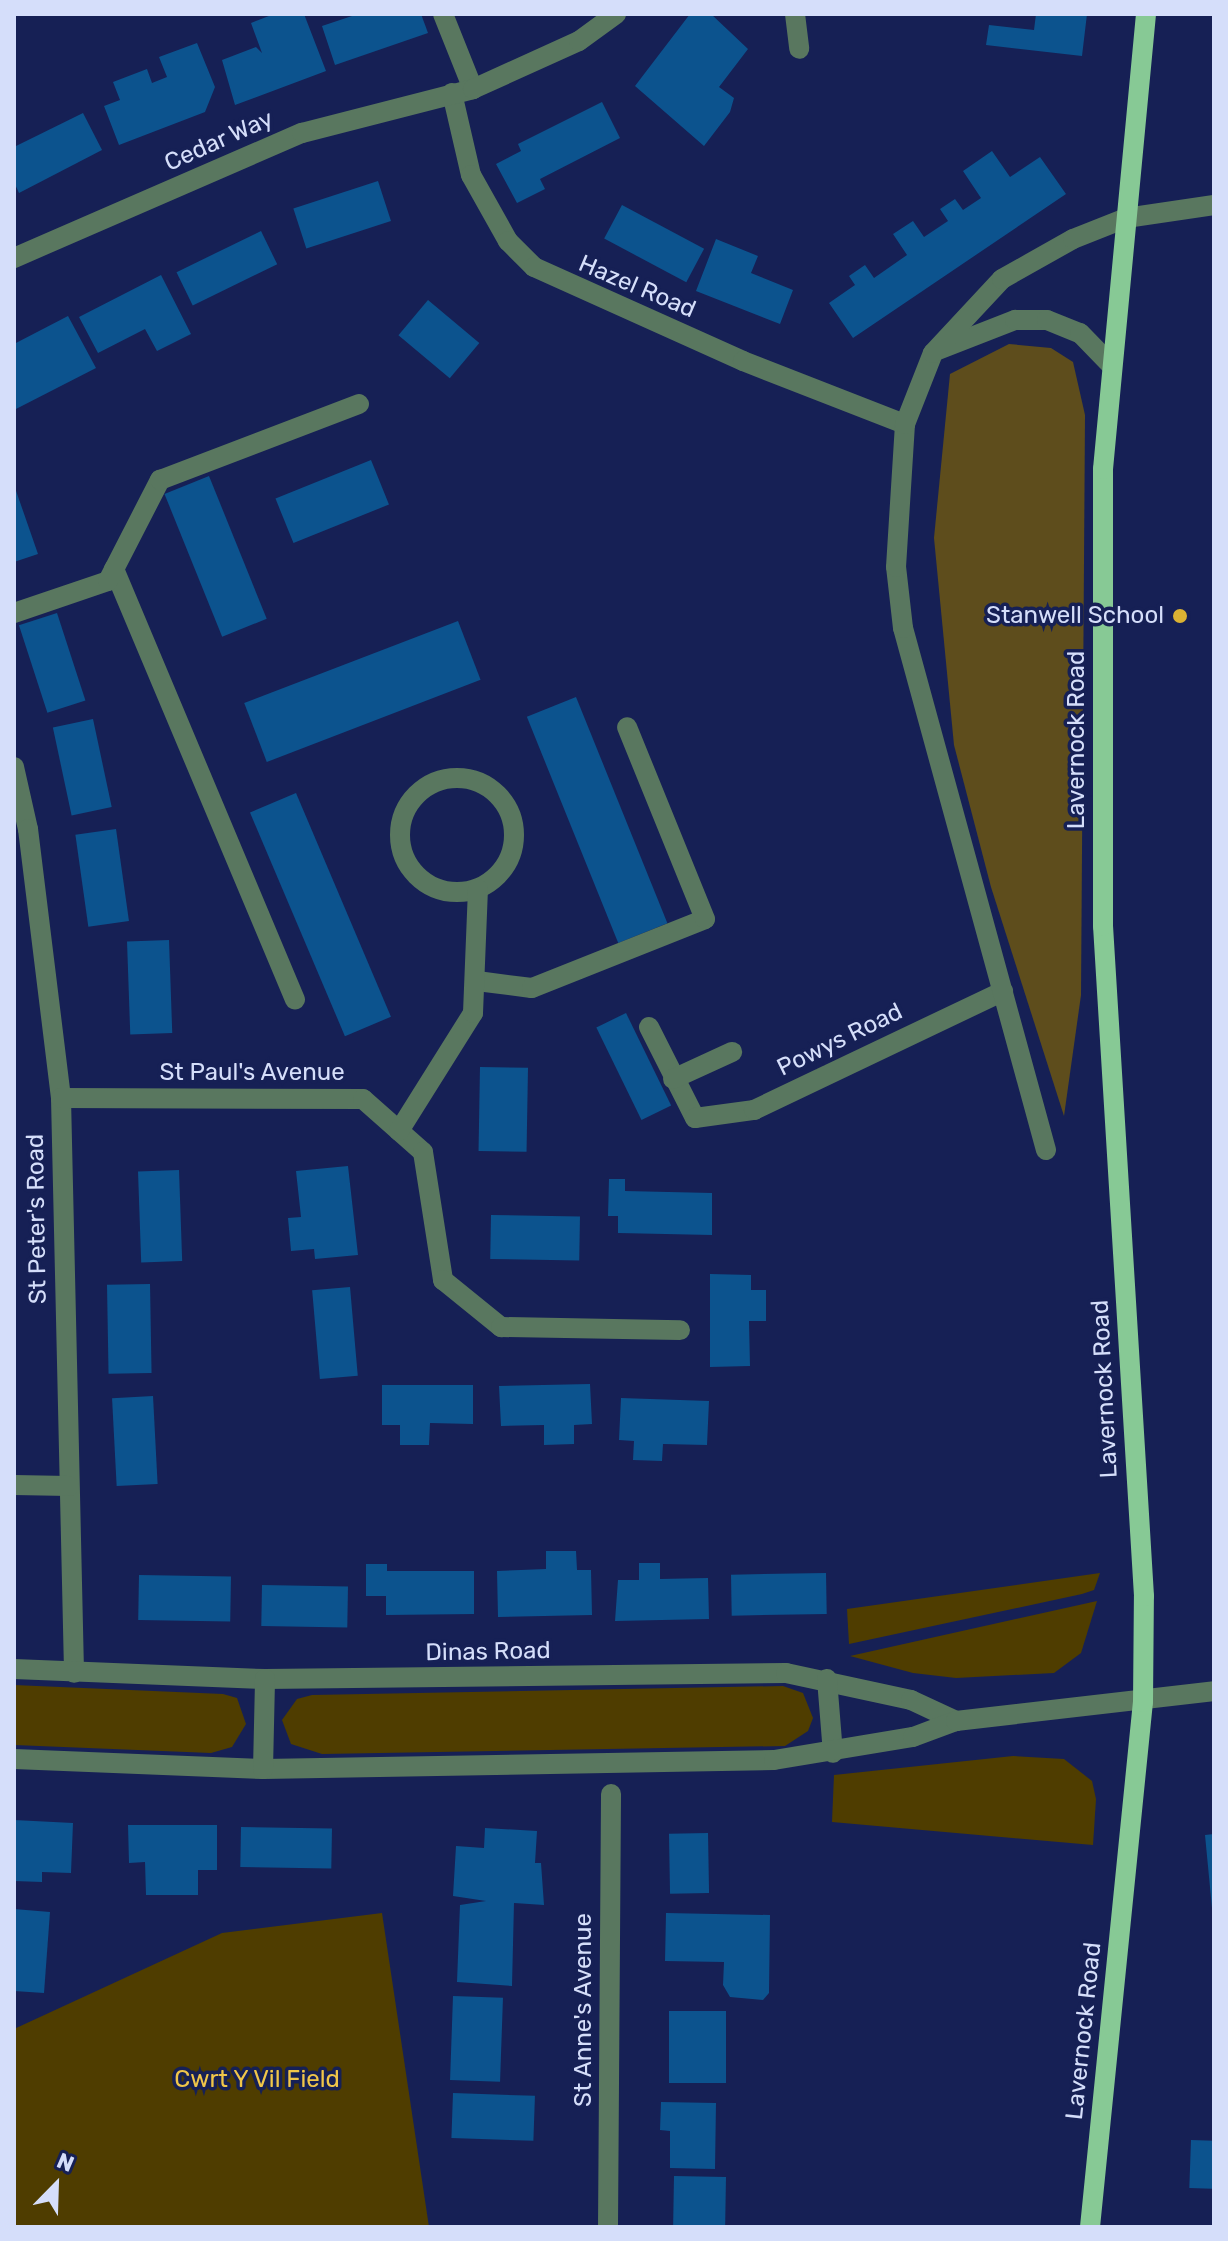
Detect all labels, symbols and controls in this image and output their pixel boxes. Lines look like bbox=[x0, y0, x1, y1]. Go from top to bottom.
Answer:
street label: Cedar Way bbox=[160, 104, 278, 178]
street label: Hazel Road bbox=[574, 249, 700, 325]
place label: Stanwell School bbox=[986, 602, 1164, 630]
marker: Stanwell School bbox=[1171, 607, 1189, 625]
street label: Lavernock Road bbox=[1063, 651, 1091, 829]
street label: Powys Road bbox=[773, 997, 907, 1083]
street label: St Paul's Avenue bbox=[159, 1059, 345, 1087]
street label: St Peter's Road bbox=[21, 1134, 53, 1304]
street label: Lavernock Road bbox=[1086, 1299, 1124, 1479]
street label: Dinas Road bbox=[425, 1637, 551, 1667]
street label: St Anne's Avenue bbox=[570, 1912, 598, 2108]
street label: Lavernock Road bbox=[1060, 1941, 1108, 2121]
park label: Cwrt Y Vil Field bbox=[173, 2066, 341, 2094]
north arrow bbox=[16, 2145, 96, 2225]
text: N bbox=[53, 2147, 78, 2178]

